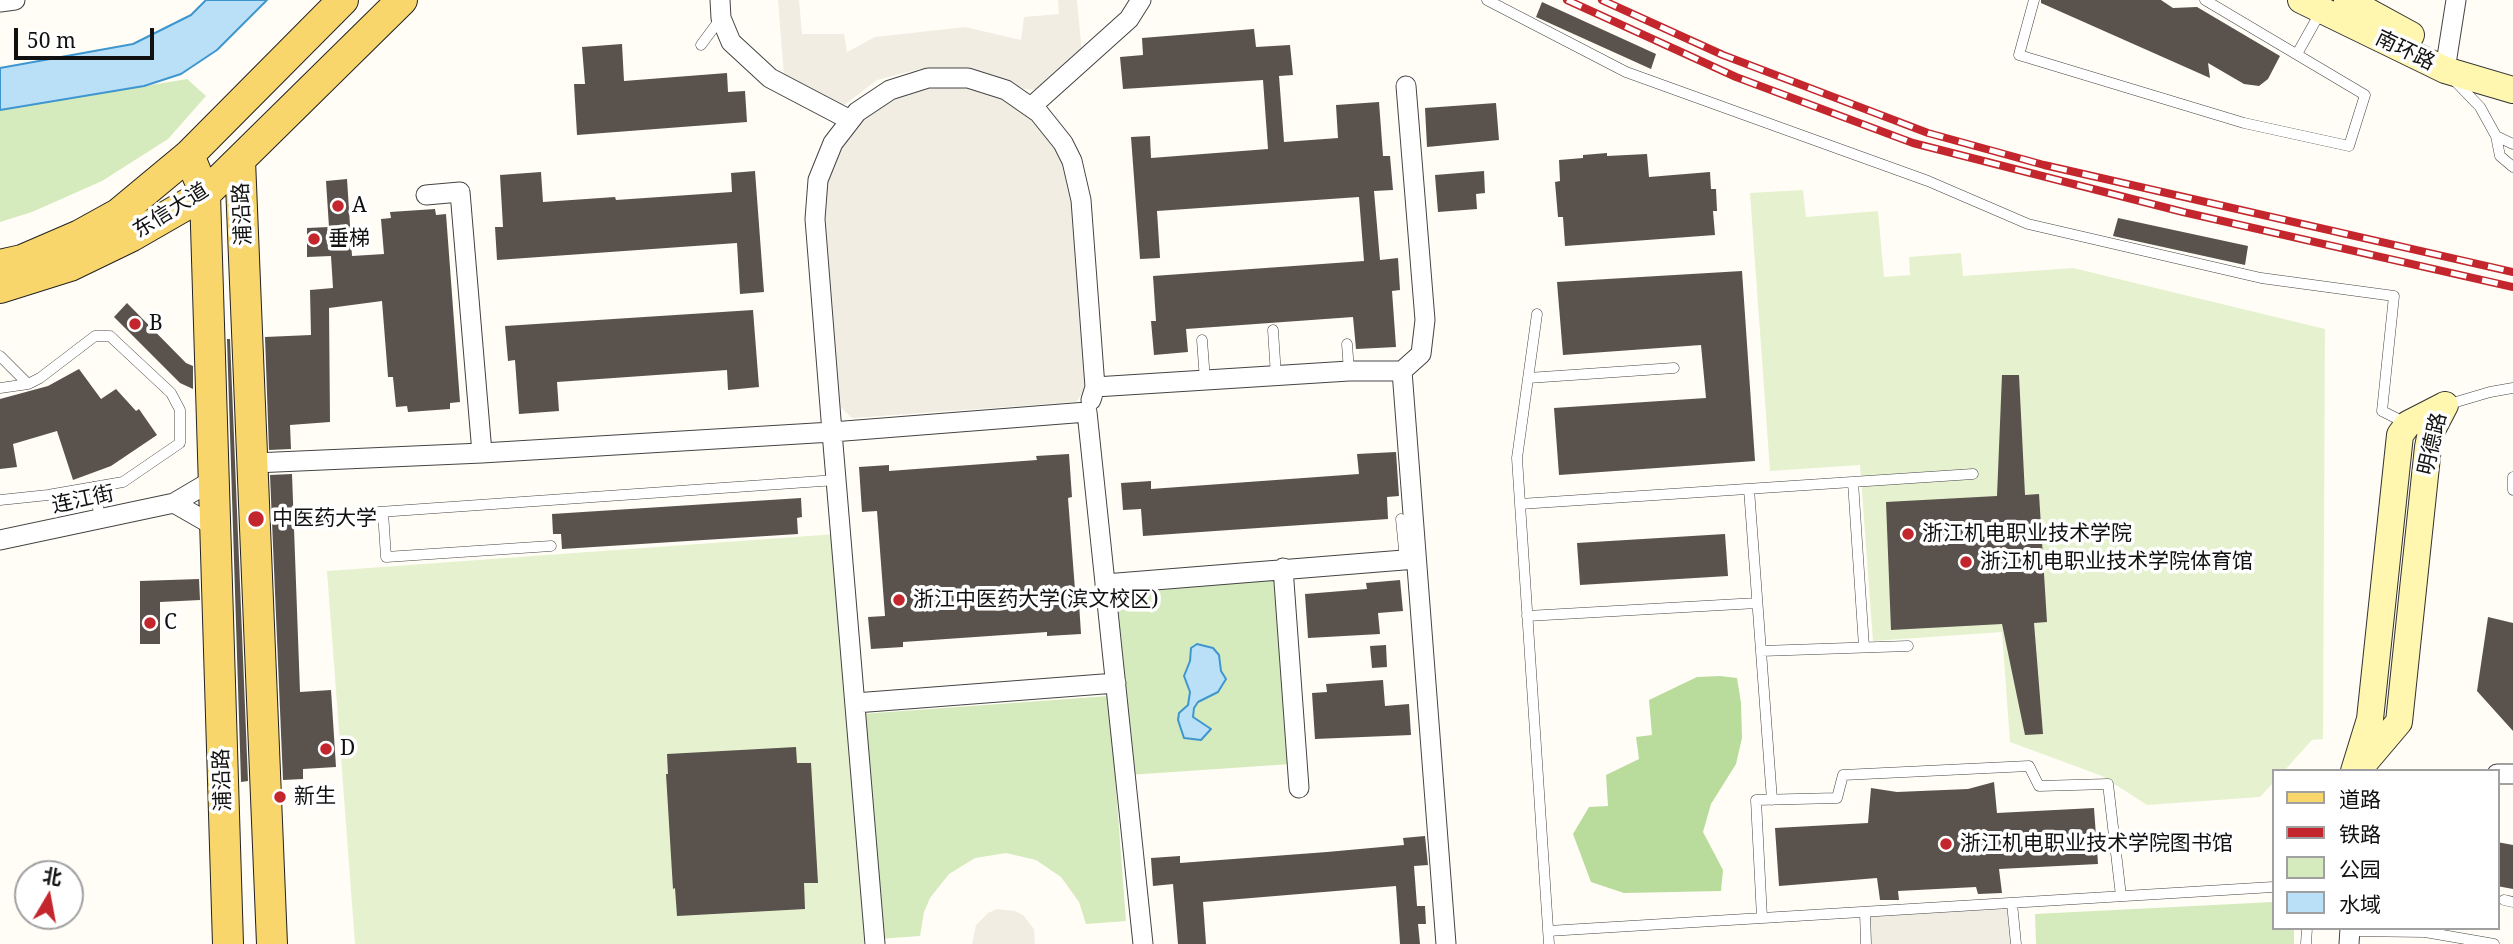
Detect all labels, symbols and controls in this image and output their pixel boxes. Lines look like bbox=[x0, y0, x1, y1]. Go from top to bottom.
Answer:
scale bar bbox=[18, 14, 158, 58]
text: 50 m bbox=[27, 26, 76, 54]
street label: 南环路 bbox=[2371, 26, 2439, 76]
street label: 东信大道 bbox=[129, 178, 213, 244]
street label: 浦沿路 bbox=[229, 182, 257, 246]
place label: A bbox=[352, 193, 367, 219]
marker: A bbox=[330, 198, 346, 214]
place label: 垂梯 bbox=[328, 226, 370, 252]
marker: 垂梯 bbox=[306, 231, 322, 247]
place label: B bbox=[149, 311, 163, 337]
marker: B bbox=[127, 316, 143, 332]
street label: 明德路 bbox=[2414, 410, 2452, 478]
street label: 连江街 bbox=[50, 481, 116, 519]
place label: 中医药大学 bbox=[272, 506, 377, 532]
marker: 中医药大学 bbox=[246, 509, 266, 529]
place label: 浙江机电职业技术学院 bbox=[1922, 521, 2132, 547]
marker: 浙江机电职业技术学院 bbox=[1900, 526, 1916, 542]
place label: 浙江机电职业技术学院体育馆 bbox=[1980, 549, 2253, 575]
marker: 浙江机电职业技术学院体育馆 bbox=[1958, 554, 1974, 570]
place label: 浙江中医药大学(滨文校区) bbox=[913, 587, 1159, 613]
marker: 浙江中医药大学(滨文校区) bbox=[891, 592, 907, 608]
place label: C bbox=[164, 610, 177, 636]
marker: C bbox=[142, 615, 158, 631]
place label: D bbox=[340, 736, 355, 762]
marker: D bbox=[318, 741, 334, 757]
street label: 浦沿路 bbox=[209, 748, 237, 812]
legend bbox=[2272, 769, 2499, 930]
place label: 新生 bbox=[294, 784, 336, 810]
text: 道路 bbox=[2339, 785, 2381, 813]
marker: 新生 bbox=[272, 789, 288, 805]
text: 铁路 bbox=[2339, 820, 2381, 848]
place label: 浙江机电职业技术学院图书馆 bbox=[1960, 831, 2233, 857]
marker: 浙江机电职业技术学院图书馆 bbox=[1938, 836, 1954, 852]
text: 公园 bbox=[2339, 855, 2381, 883]
north arrow bbox=[14, 860, 84, 930]
text: 北 bbox=[41, 862, 64, 891]
text: 水域 bbox=[2339, 890, 2381, 918]

